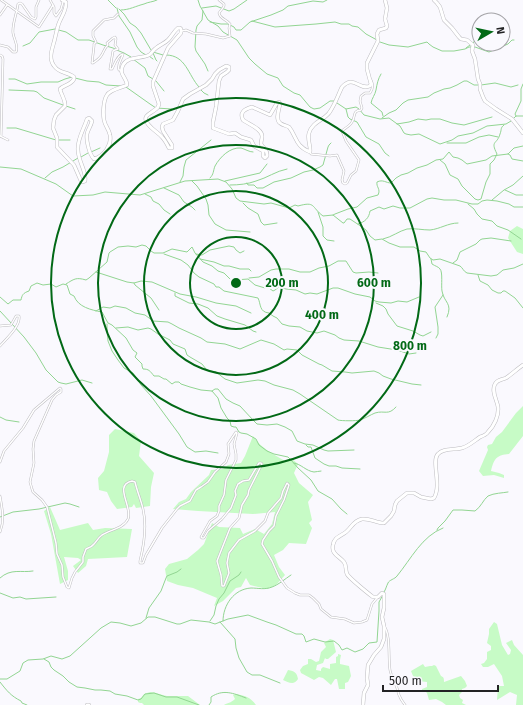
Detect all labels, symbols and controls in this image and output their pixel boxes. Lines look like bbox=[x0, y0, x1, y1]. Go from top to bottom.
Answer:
north arrow bbox=[471, 12, 511, 52]
text: N bbox=[493, 26, 507, 35]
centre of rings bbox=[229, 276, 243, 290]
text: 200 m bbox=[265, 276, 299, 290]
text: 600 m bbox=[357, 276, 391, 290]
text: 400 m bbox=[305, 308, 339, 322]
text: 800 m bbox=[393, 339, 427, 353]
scale bar bbox=[383, 667, 498, 693]
text: 500 m bbox=[389, 674, 422, 688]

